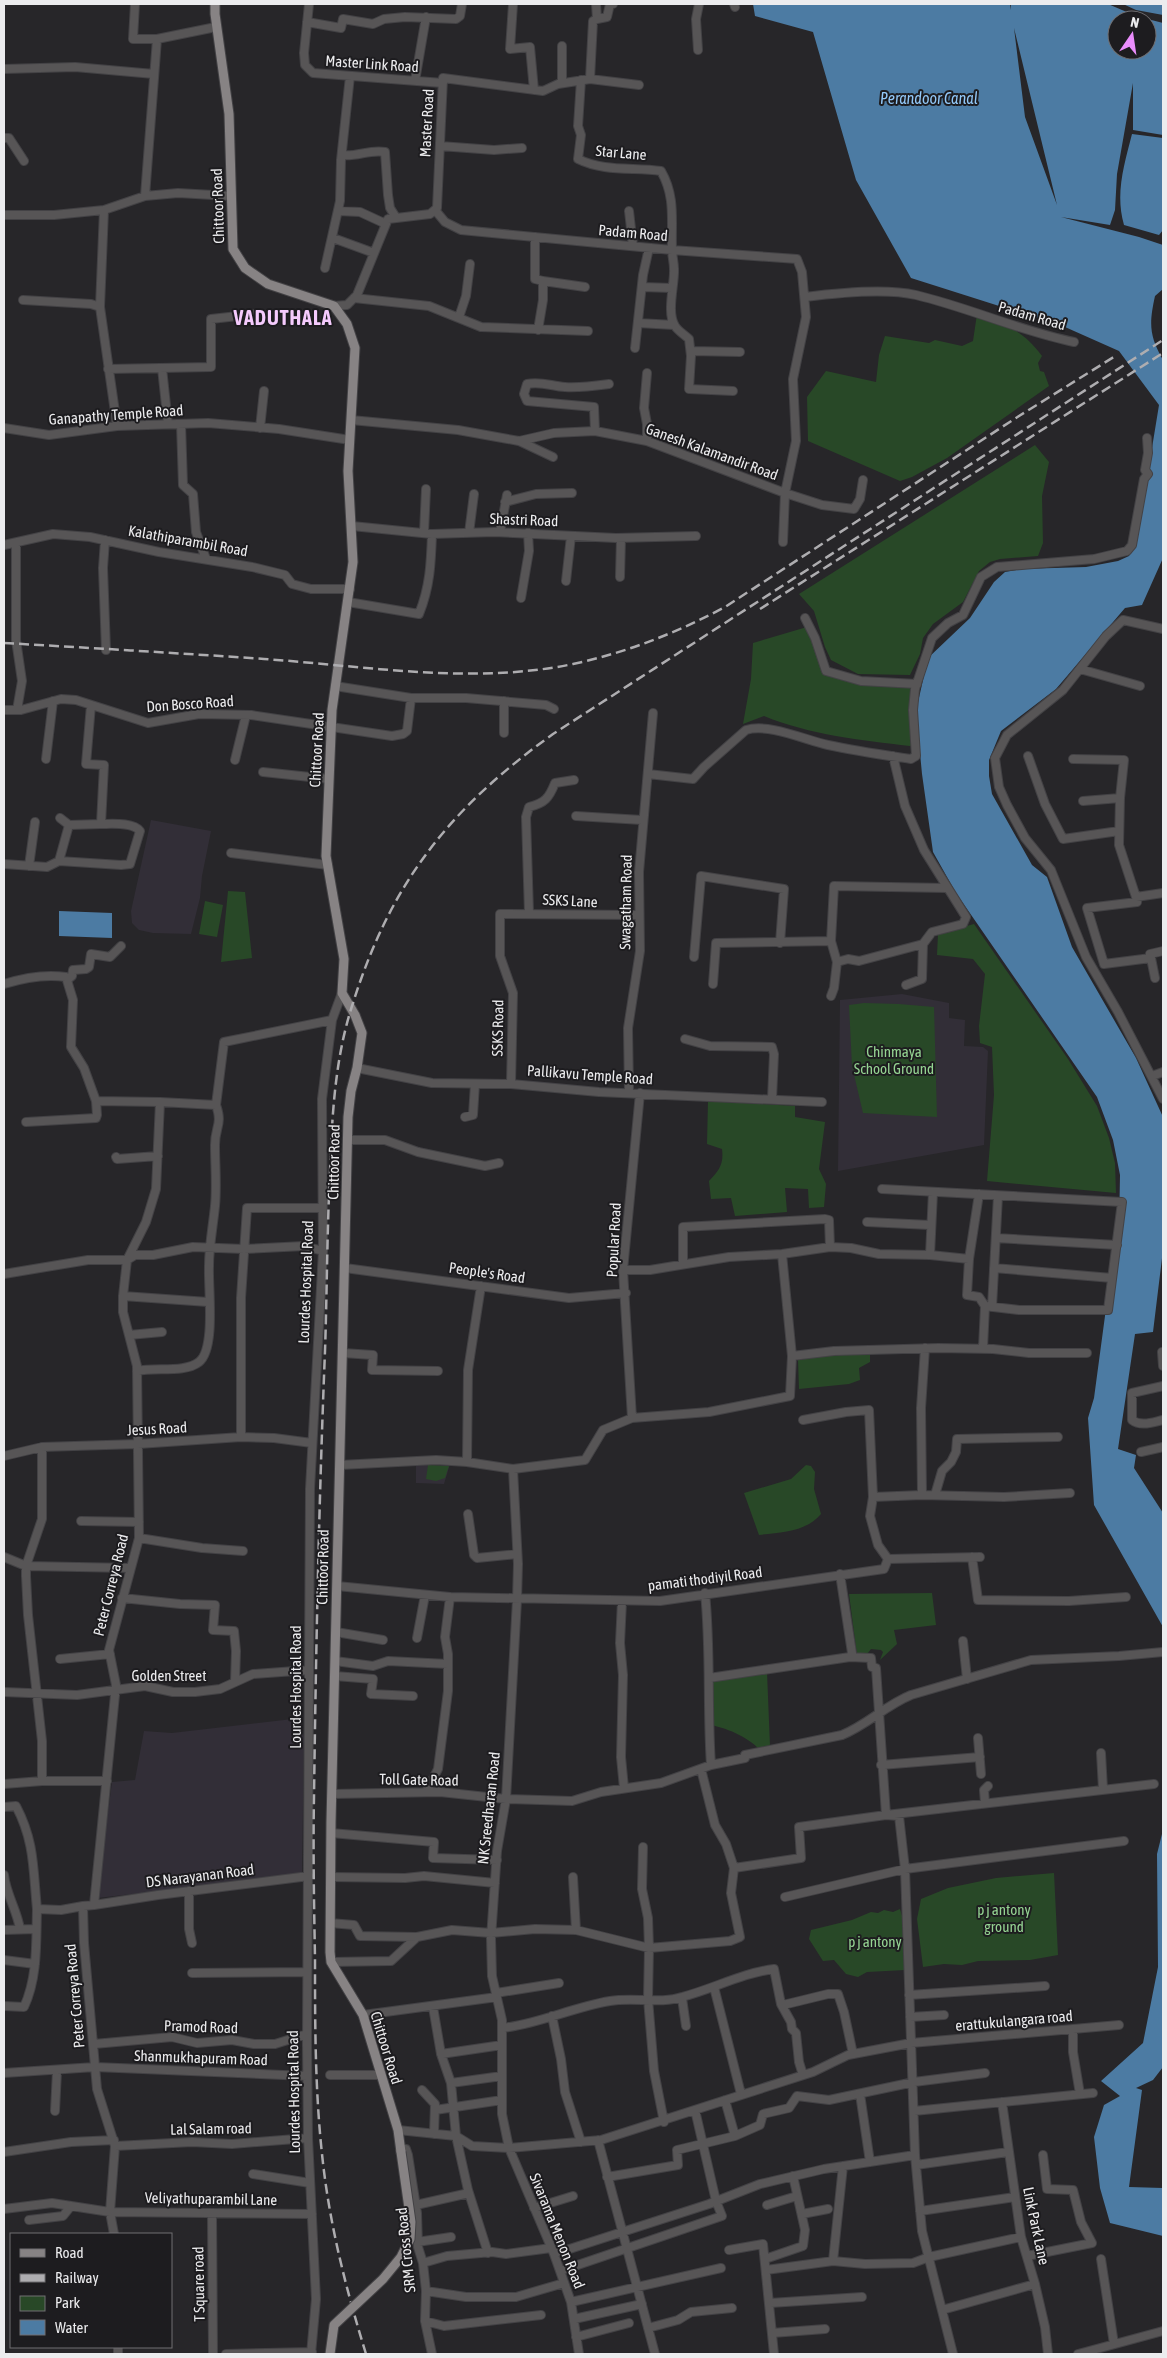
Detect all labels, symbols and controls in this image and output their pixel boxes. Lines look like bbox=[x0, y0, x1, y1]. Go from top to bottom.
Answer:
north arrow bbox=[1107, 10, 1157, 60]
text: N bbox=[1129, 14, 1141, 31]
street label: Master Link Road bbox=[325, 52, 419, 75]
street label: Master Road bbox=[416, 88, 437, 158]
water label: Perandoor Canal bbox=[880, 89, 978, 107]
street label: Star Lane bbox=[595, 142, 647, 163]
street label: Chittoor Road bbox=[208, 168, 227, 244]
street label: Padam Road bbox=[598, 221, 668, 244]
street label: Padam Road bbox=[996, 298, 1068, 333]
district label: VADUTHALA bbox=[233, 306, 332, 329]
street label: Ganapathy Temple Road bbox=[48, 401, 184, 428]
street label: Ganesh Kalamandir Road bbox=[644, 420, 781, 483]
street label: Shastri Road bbox=[489, 510, 559, 529]
street label: Kalathiparambil Road bbox=[127, 522, 249, 559]
street label: Don Bosco Road bbox=[146, 692, 234, 715]
street label: Chittoor Road bbox=[306, 712, 327, 788]
street label: Swagatham Road bbox=[616, 854, 635, 950]
street label: SSKS Lane bbox=[542, 891, 598, 910]
street label: SSKS Road bbox=[489, 999, 506, 1057]
park label: Chinmaya School Ground bbox=[854, 1043, 934, 1077]
street label: Pallikavu Temple Road bbox=[526, 1062, 654, 1087]
street label: Chittoor Road bbox=[324, 1124, 343, 1200]
street label: Popular Road bbox=[603, 1202, 624, 1278]
street label: Lourdes Hospital Road bbox=[295, 1220, 316, 1344]
street label: People's Road bbox=[448, 1259, 526, 1286]
street label: Jesus Road bbox=[126, 1418, 187, 1439]
street label: Chittoor Road bbox=[313, 1529, 332, 1605]
street label: Peter Correya Road bbox=[90, 1532, 131, 1638]
street label: pamati thodiyil Road bbox=[647, 1563, 763, 1594]
street label: Lourdes Hospital Road bbox=[287, 1625, 304, 1749]
street label: Golden Street bbox=[132, 1667, 207, 1684]
street label: NK Sreedharan Road bbox=[474, 1751, 503, 1865]
street label: Toll Gate Road bbox=[379, 1770, 459, 1789]
street label: DS Narayanan Road bbox=[145, 1860, 255, 1891]
park label: p j antony ground bbox=[977, 1901, 1031, 1935]
park label: p j antony bbox=[848, 1933, 902, 1950]
street label: Peter Correya Road bbox=[61, 1943, 88, 2049]
street label: erattukulangara road bbox=[955, 2007, 1073, 2034]
street label: Chittoor Road bbox=[367, 2009, 406, 2086]
street label: Pramod Road bbox=[164, 2017, 238, 2036]
street label: Lourdes Hospital Road bbox=[284, 2030, 303, 2154]
street label: Shanmukhapuram Road bbox=[134, 2047, 268, 2068]
street label: Lal Salam road bbox=[170, 2119, 252, 2138]
street label: Sivarama Menon Road bbox=[527, 2171, 588, 2291]
street label: Link Park Lane bbox=[1020, 2185, 1053, 2267]
street label: Veliyathuparambil Lane bbox=[145, 2189, 278, 2208]
street label: SRM Cross Road bbox=[393, 2207, 418, 2293]
legend bbox=[10, 2233, 172, 2348]
text: Road bbox=[55, 2244, 84, 2261]
street label: T Square road bbox=[189, 2246, 208, 2322]
text: Railway bbox=[55, 2269, 99, 2286]
text: Park bbox=[55, 2294, 80, 2311]
text: Water bbox=[55, 2319, 88, 2336]

